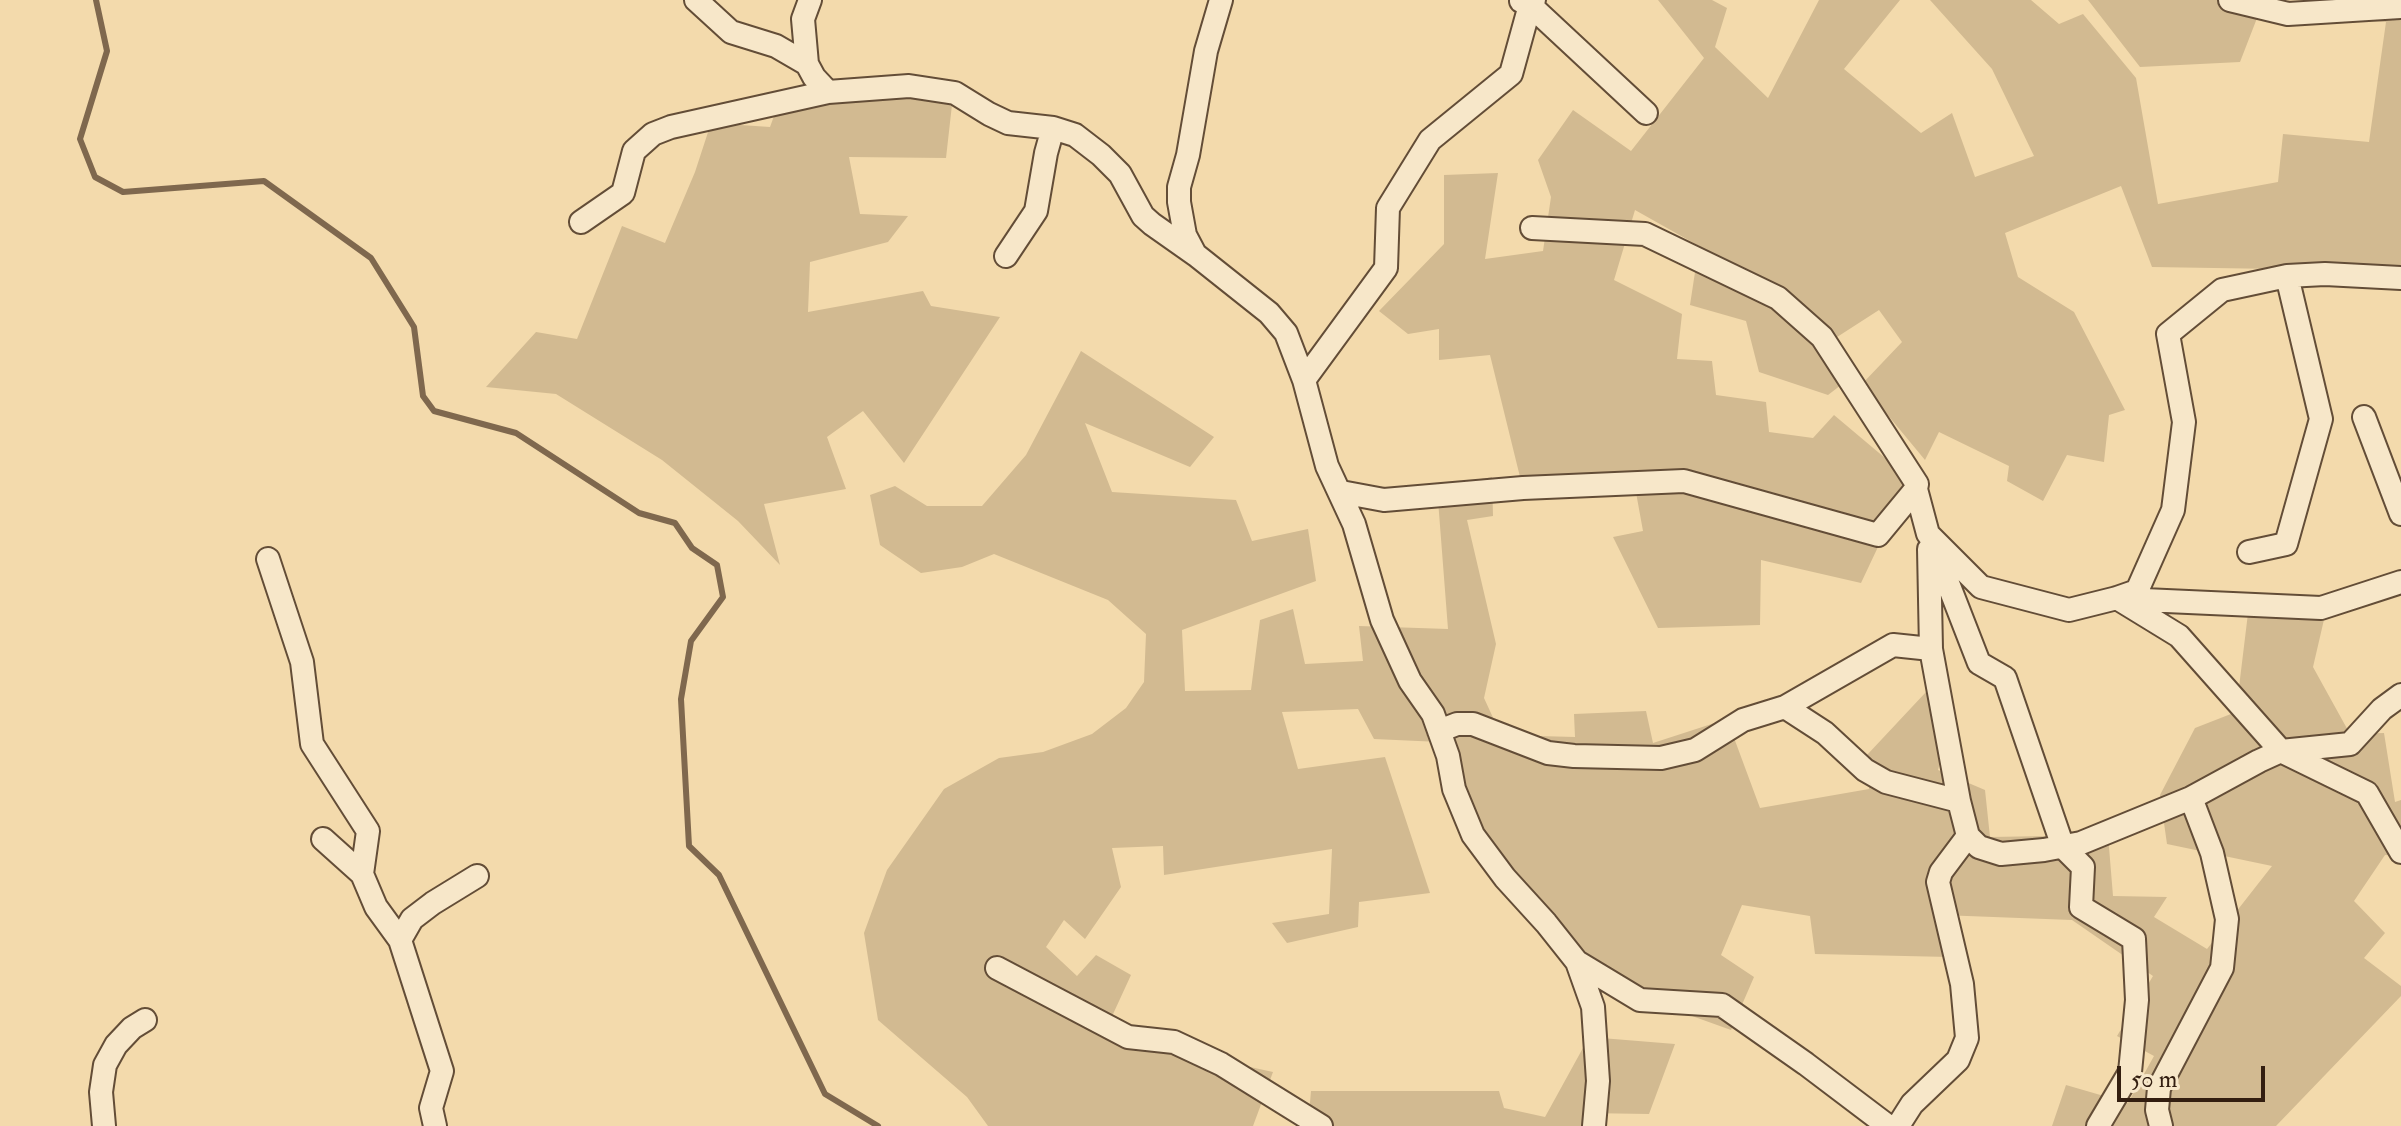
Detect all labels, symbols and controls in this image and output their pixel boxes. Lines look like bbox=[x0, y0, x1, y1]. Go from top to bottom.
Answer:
scale bar bbox=[2121, 1050, 2269, 1100]
text: 50 m bbox=[2131, 1064, 2177, 1095]

